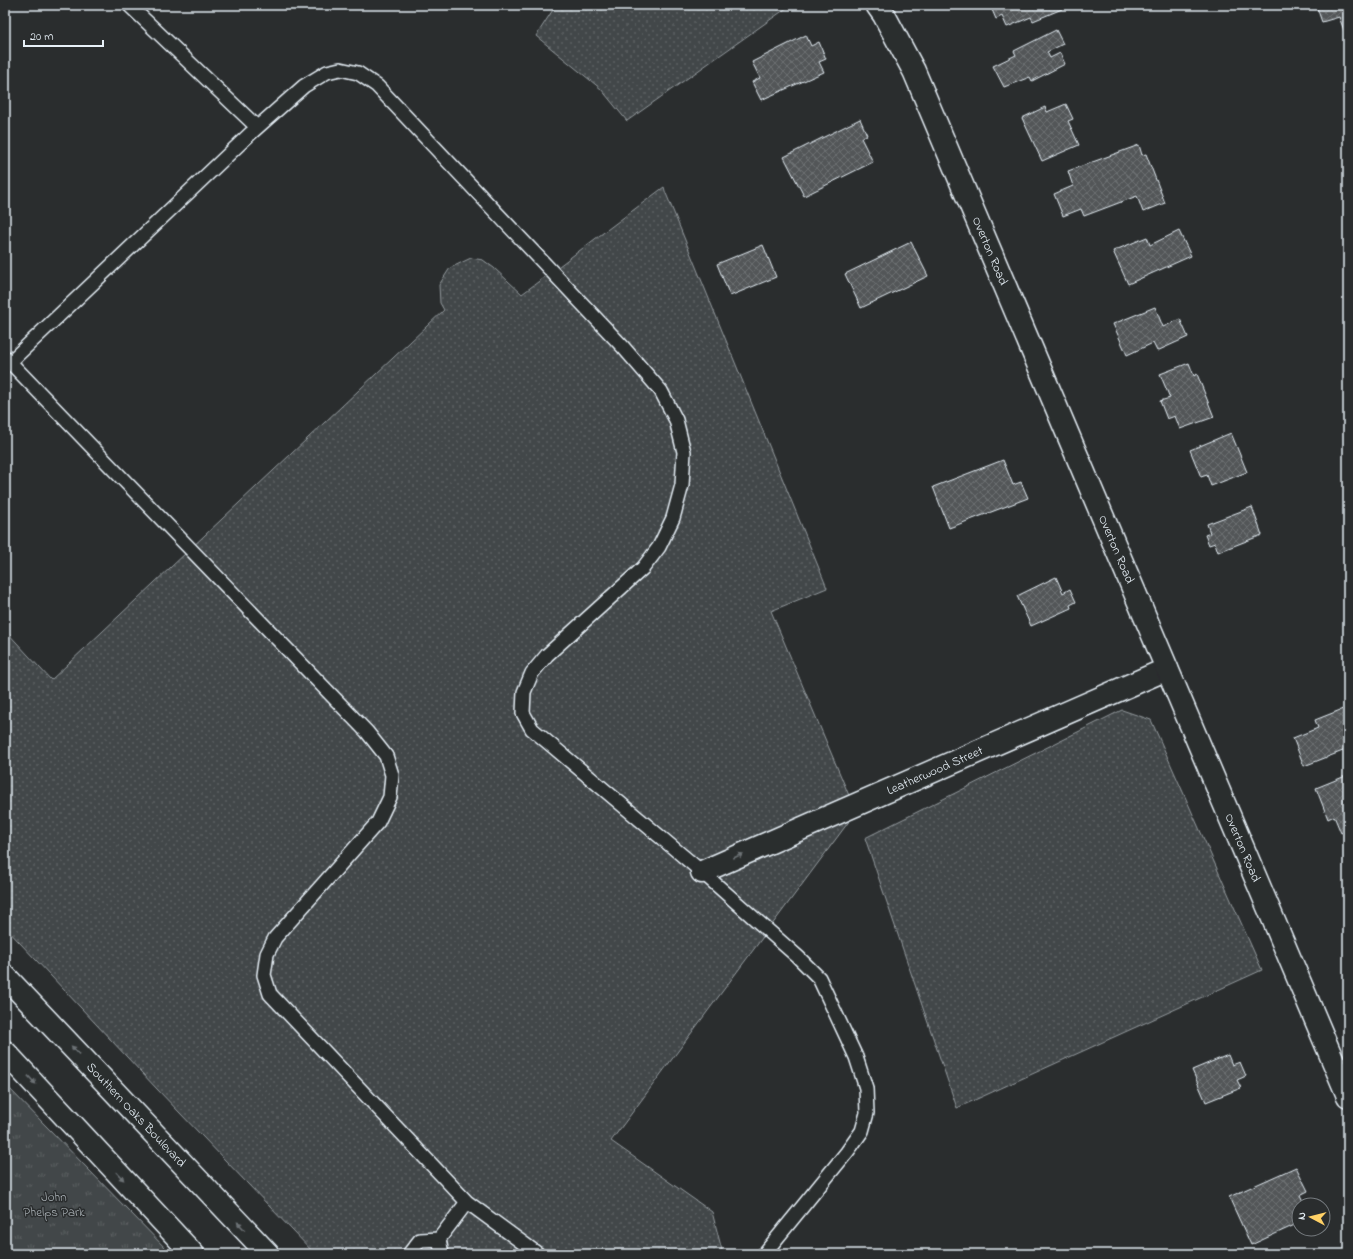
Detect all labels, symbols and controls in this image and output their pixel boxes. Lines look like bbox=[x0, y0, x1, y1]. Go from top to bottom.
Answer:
scale bar bbox=[24, 22, 103, 48]
text: 20 m bbox=[30, 28, 53, 46]
street label: Overton Road bbox=[967, 214, 1013, 289]
street label: Overton Road bbox=[1093, 512, 1140, 587]
street label: Leatherwood Street bbox=[884, 741, 987, 800]
street label: Overton Road bbox=[1220, 810, 1266, 885]
one-way arrow bbox=[732, 853, 743, 859]
one-way arrow bbox=[70, 1045, 80, 1055]
street label: Southern Oaks Boulevard bbox=[82, 1058, 191, 1172]
one-way arrow bbox=[27, 1075, 36, 1085]
one-way arrow bbox=[115, 1171, 124, 1180]
park label: John Phelps Park bbox=[23, 1188, 85, 1222]
north arrow bbox=[1291, 1197, 1331, 1237]
text: N bbox=[1294, 1211, 1310, 1221]
one-way arrow bbox=[236, 1221, 246, 1231]

